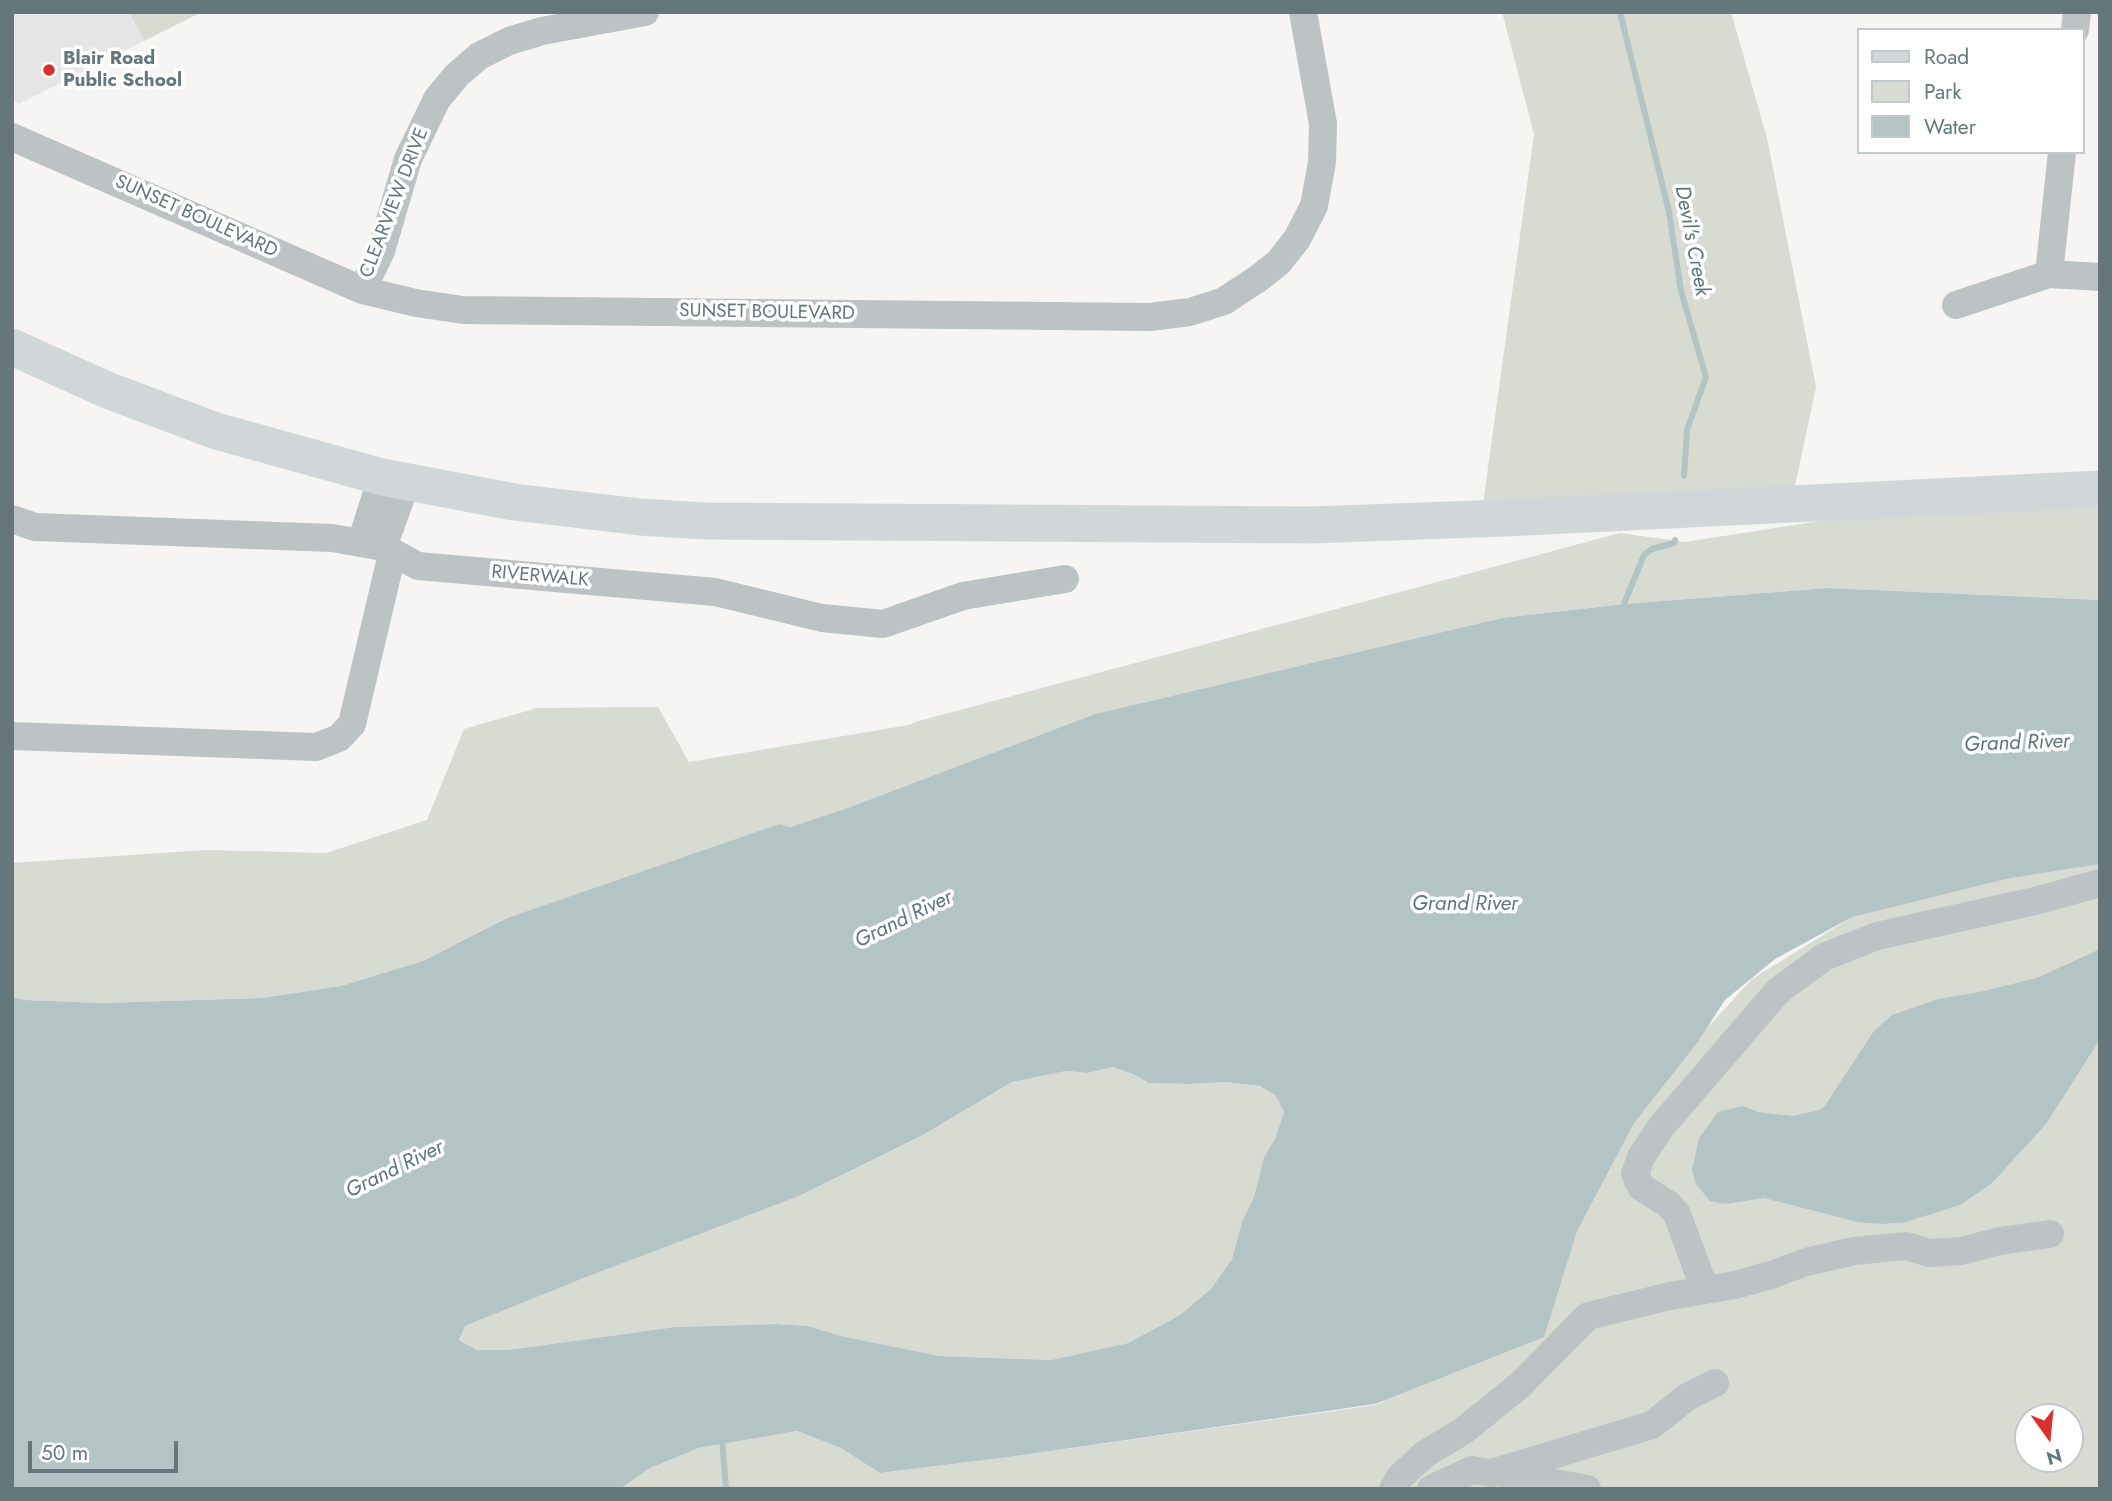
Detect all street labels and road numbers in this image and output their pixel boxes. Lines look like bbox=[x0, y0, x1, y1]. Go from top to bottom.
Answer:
street label: CLEARVIEW DRIVE bbox=[356, 125, 434, 281]
street label: SUNSET BOULEVARD bbox=[111, 171, 281, 263]
street label: SUNSET BOULEVARD bbox=[679, 300, 855, 326]
street label: RIVERWALK bbox=[490, 561, 590, 593]

